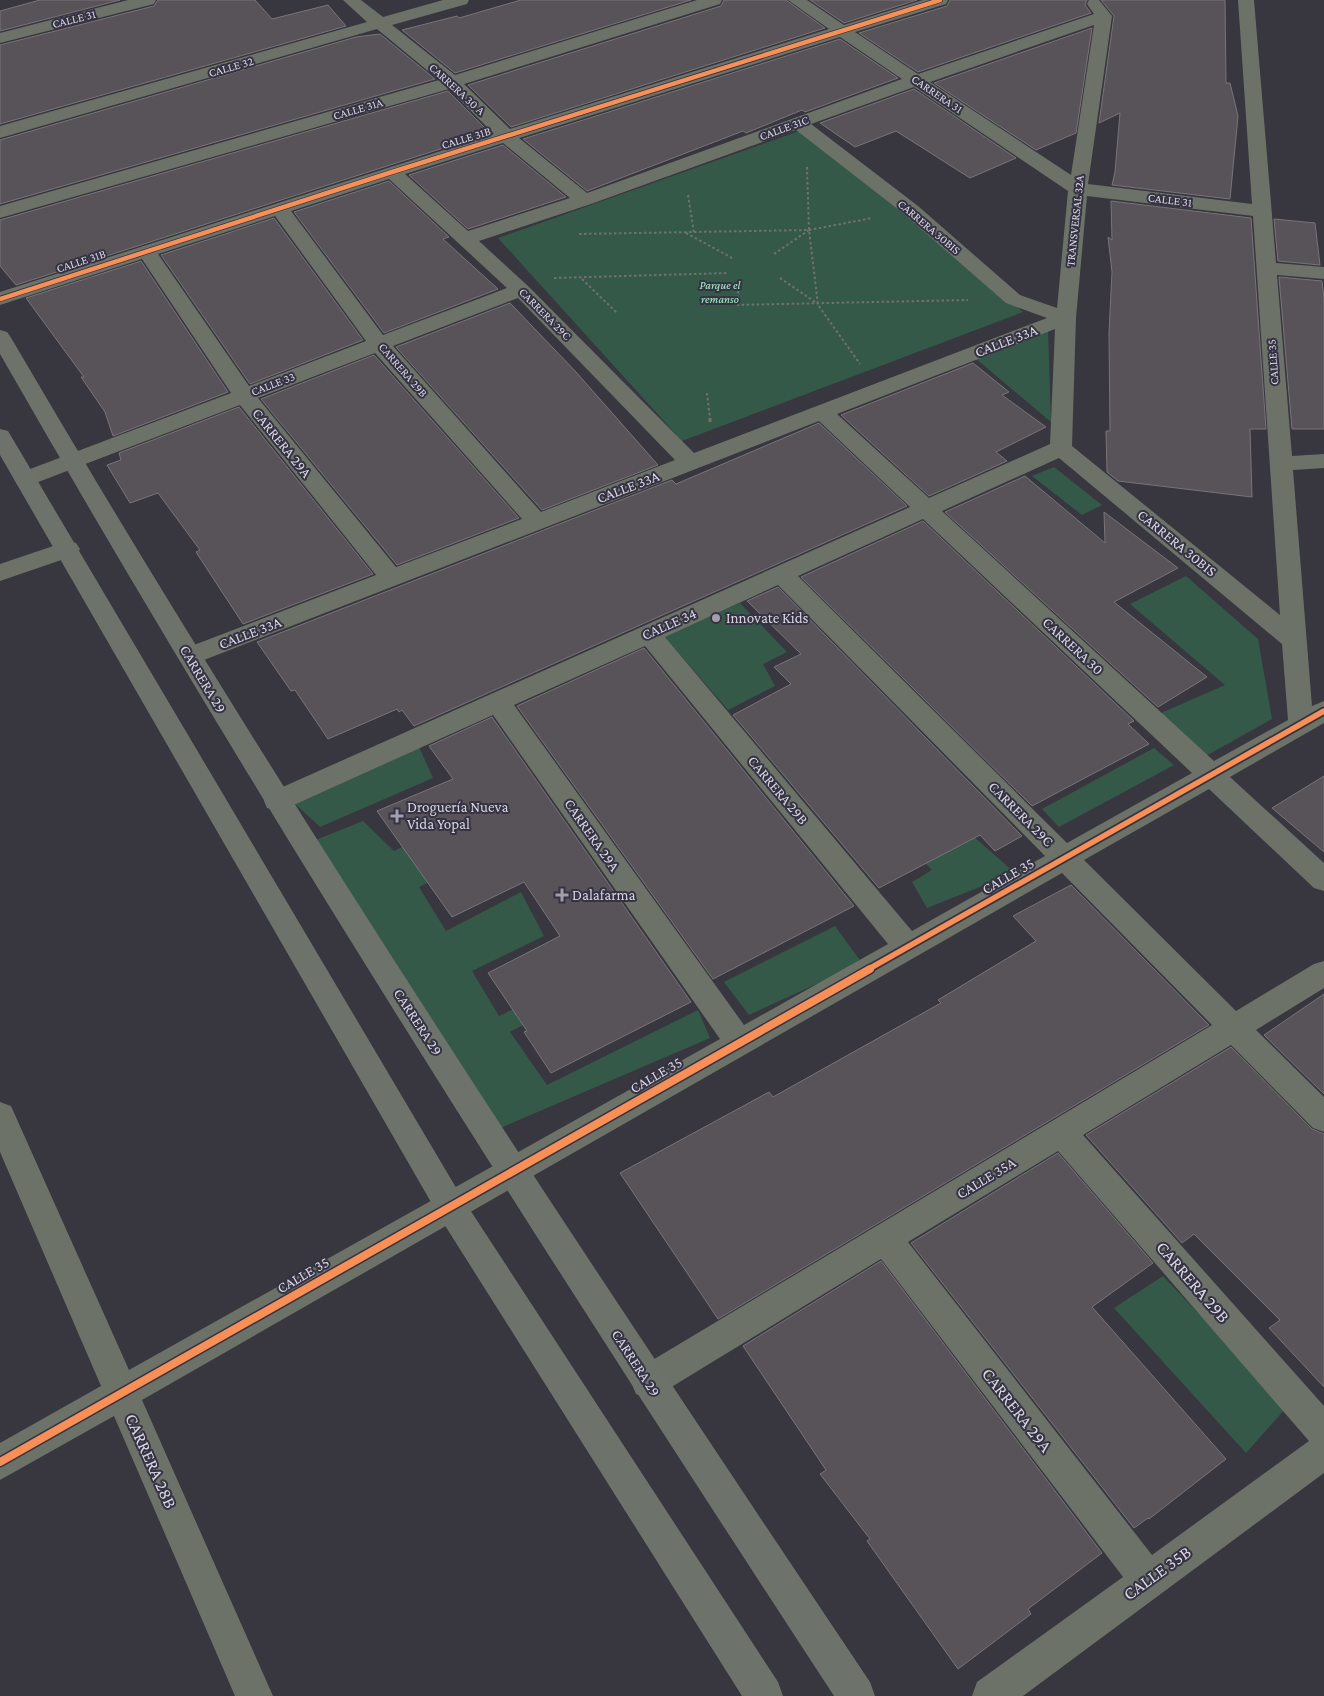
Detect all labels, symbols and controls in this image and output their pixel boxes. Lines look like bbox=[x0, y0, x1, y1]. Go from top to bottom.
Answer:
street label: CALLE 31 bbox=[51, 7, 97, 31]
street label: CALLE 32 bbox=[207, 54, 255, 80]
street label: CARRERA 30 A bbox=[426, 60, 488, 118]
street label: CARRERA 31 bbox=[909, 72, 965, 116]
street label: CALLE 31A bbox=[332, 95, 385, 123]
street label: CALLE 31C bbox=[758, 113, 810, 143]
street label: CALLE 31B bbox=[440, 124, 493, 152]
street label: TRANSVERSAL 32A bbox=[1063, 174, 1087, 267]
street label: CALLE 31 bbox=[1147, 190, 1193, 210]
street label: CARRERA 30BIS bbox=[895, 197, 963, 257]
street label: CALLE 31B bbox=[55, 246, 108, 276]
park label: Parque el remanso bbox=[699, 278, 742, 306]
street label: CARRERA 29C bbox=[516, 285, 574, 343]
street label: CALLE 33A bbox=[972, 322, 1040, 360]
street label: CALLE 35 bbox=[1264, 339, 1282, 385]
street label: CARRERA 29B bbox=[376, 340, 431, 400]
street label: CALLE 33 bbox=[249, 369, 297, 399]
street label: CARRERA 29A bbox=[249, 405, 315, 481]
street label: CALLE 33A bbox=[594, 468, 662, 506]
street label: CARRERA 30BIS bbox=[1134, 506, 1220, 580]
street label: CALLE 34 bbox=[639, 605, 699, 643]
place label: Innovate Kids bbox=[726, 610, 809, 626]
marker: Innovate Kids bbox=[710, 612, 722, 624]
street label: CALLE 33A bbox=[216, 614, 284, 652]
street label: CARRERA 30 bbox=[1039, 614, 1107, 678]
street label: CARRERA 29 bbox=[177, 642, 229, 716]
street label: CARRERA 29B bbox=[745, 753, 811, 827]
street label: CARRERA 29C bbox=[985, 778, 1057, 850]
street label: CARRERA 29A bbox=[561, 796, 623, 875]
place label: Droguería Nueva Vida Yopal bbox=[407, 799, 508, 833]
marker: Droguería Nueva Vida Yopal bbox=[391, 810, 403, 822]
street label: CALLE 35 bbox=[979, 855, 1037, 897]
place label: Dalafarma bbox=[572, 887, 636, 903]
marker: Dalafarma bbox=[556, 889, 568, 901]
street label: CARRERA 29 bbox=[391, 986, 445, 1058]
street label: CALLE 35 bbox=[627, 1054, 685, 1096]
street label: CALLE 35A bbox=[954, 1154, 1019, 1202]
street label: CARRERA 29B bbox=[1152, 1237, 1234, 1327]
street label: CALLE 35 bbox=[274, 1254, 332, 1296]
street label: CARRERA 29 bbox=[609, 1327, 663, 1399]
street label: CARRERA 29A bbox=[978, 1364, 1057, 1457]
street label: CARRERA 28B bbox=[121, 1411, 181, 1512]
street label: CALLE 35B bbox=[1119, 1542, 1195, 1604]

